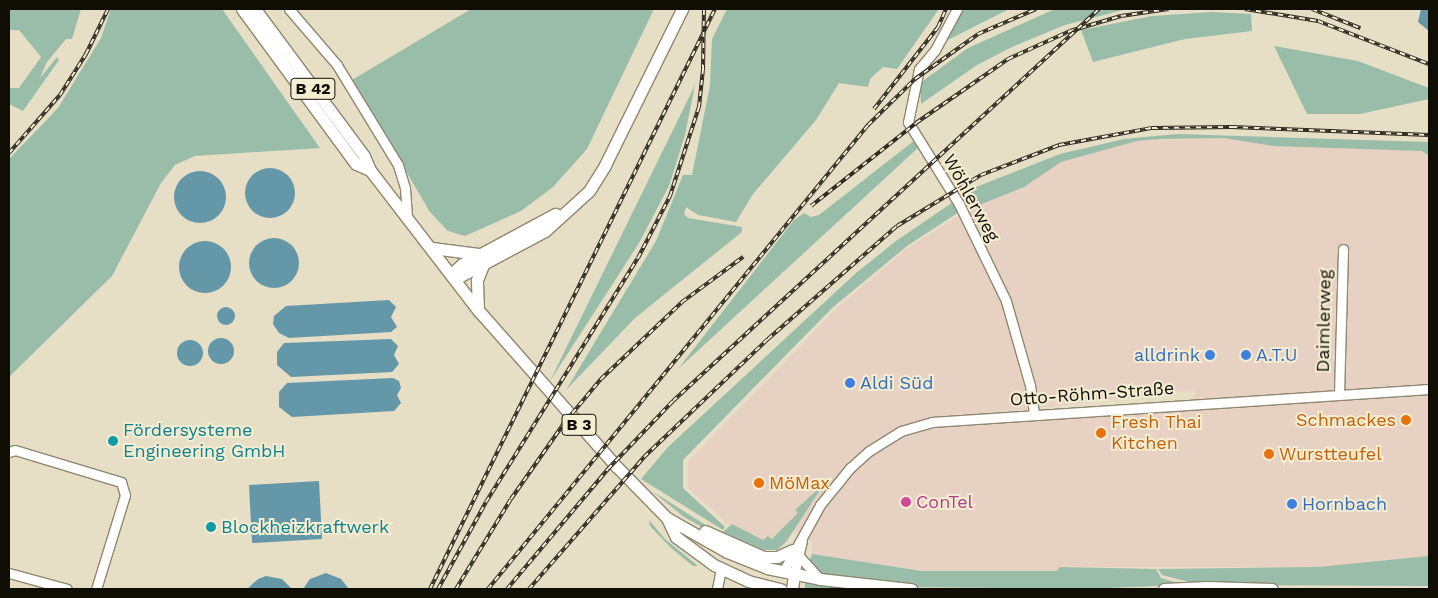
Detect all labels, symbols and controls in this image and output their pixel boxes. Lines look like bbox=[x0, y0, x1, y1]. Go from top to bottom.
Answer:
road number: B 42 bbox=[289, 76, 337, 102]
street label: Wöhlerweg bbox=[938, 151, 1004, 245]
street label: Daimlerweg bbox=[1312, 269, 1336, 373]
place label: alldrink bbox=[1134, 344, 1200, 366]
place label: A.T.U bbox=[1256, 344, 1297, 366]
marker: alldrink bbox=[1204, 349, 1216, 361]
marker: A.T.U bbox=[1240, 349, 1252, 361]
place label: Aldi Süd bbox=[860, 372, 933, 394]
marker: Aldi Süd bbox=[844, 377, 856, 389]
street label: Otto-Röhm-Straße bbox=[1009, 377, 1175, 411]
place label: Schmackes bbox=[1296, 409, 1396, 431]
road number: B 3 bbox=[560, 412, 598, 438]
place label: Fresh Thai Kitchen bbox=[1111, 412, 1202, 454]
marker: Schmackes bbox=[1400, 414, 1412, 426]
place label: Fördersysteme Engineering GmbH bbox=[123, 420, 285, 462]
marker: Fresh Thai Kitchen bbox=[1095, 427, 1107, 439]
marker: Fördersysteme Engineering GmbH bbox=[107, 435, 119, 447]
place label: Wurstteufel bbox=[1279, 443, 1382, 465]
marker: Wurstteufel bbox=[1263, 448, 1275, 460]
place label: MöMax bbox=[769, 472, 830, 494]
marker: MöMax bbox=[753, 477, 765, 489]
place label: ConTel bbox=[916, 491, 973, 513]
place label: Hornbach bbox=[1302, 493, 1387, 515]
marker: ConTel bbox=[900, 496, 912, 508]
marker: Hornbach bbox=[1286, 498, 1298, 510]
place label: Blockheizkraftwerk bbox=[221, 516, 389, 538]
marker: Blockheizkraftwerk bbox=[205, 521, 217, 533]

